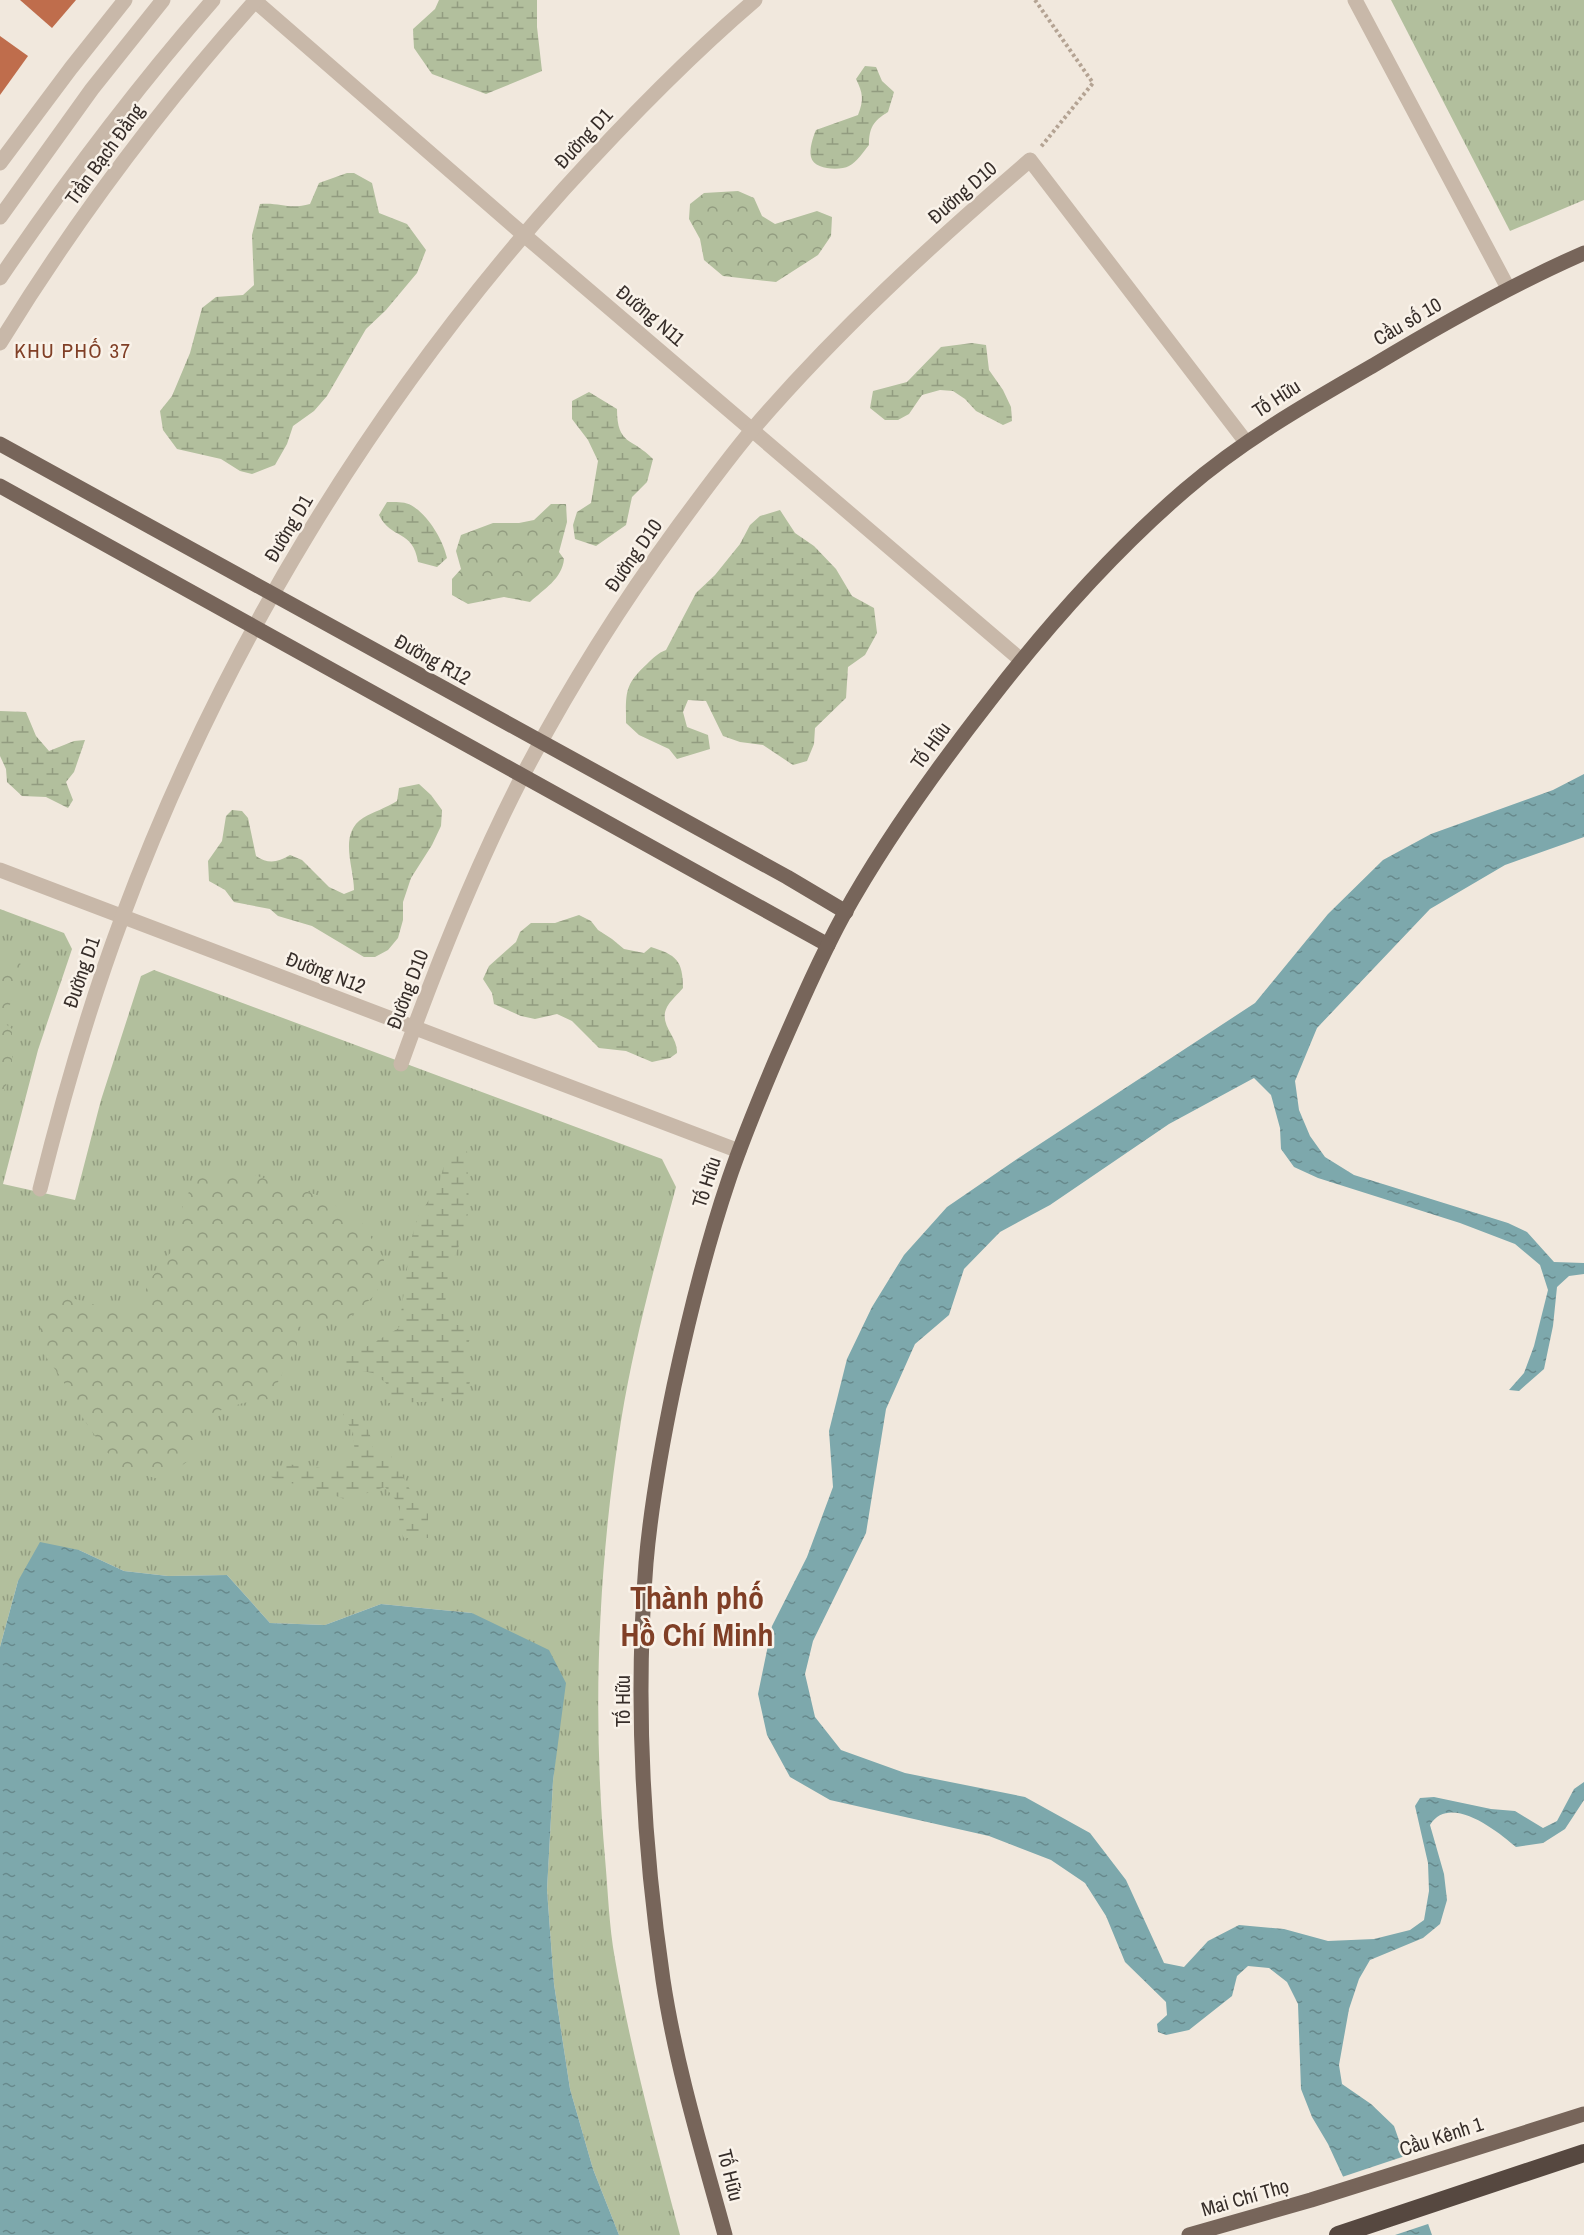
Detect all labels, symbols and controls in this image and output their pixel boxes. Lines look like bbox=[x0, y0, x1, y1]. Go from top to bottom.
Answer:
street label: Trần Bạch Đằng bbox=[58, 98, 150, 210]
street label: Đường D1 bbox=[548, 102, 618, 174]
street label: Đường D10 bbox=[922, 155, 1002, 229]
street label: Đường N11 bbox=[611, 278, 691, 352]
street label: Cầu số 10 bbox=[1368, 291, 1446, 351]
district label: KHU PHỐ 37 bbox=[14, 336, 132, 365]
street label: Tố Hữu bbox=[1247, 373, 1305, 423]
street label: Đường D1 bbox=[257, 489, 319, 567]
street label: Đường D10 bbox=[598, 513, 668, 597]
street label: Đường R12 bbox=[390, 627, 476, 691]
street label: Tố Hữu bbox=[904, 716, 956, 774]
street label: Đường D1 bbox=[56, 933, 106, 1011]
street label: Đường N12 bbox=[282, 945, 370, 999]
street label: Đường D10 bbox=[380, 945, 434, 1033]
street label: Tố Hữu bbox=[685, 1153, 727, 1211]
district label: Thành phố Hồ Chí Minh bbox=[620, 1576, 774, 1656]
street label: Tố Hữu bbox=[609, 1675, 636, 1727]
street label: Cầu Kênh 1 bbox=[1396, 2110, 1486, 2162]
street label: Tố Hữu bbox=[712, 2147, 750, 2203]
street label: Mai Chí Thọ bbox=[1198, 2172, 1292, 2222]

